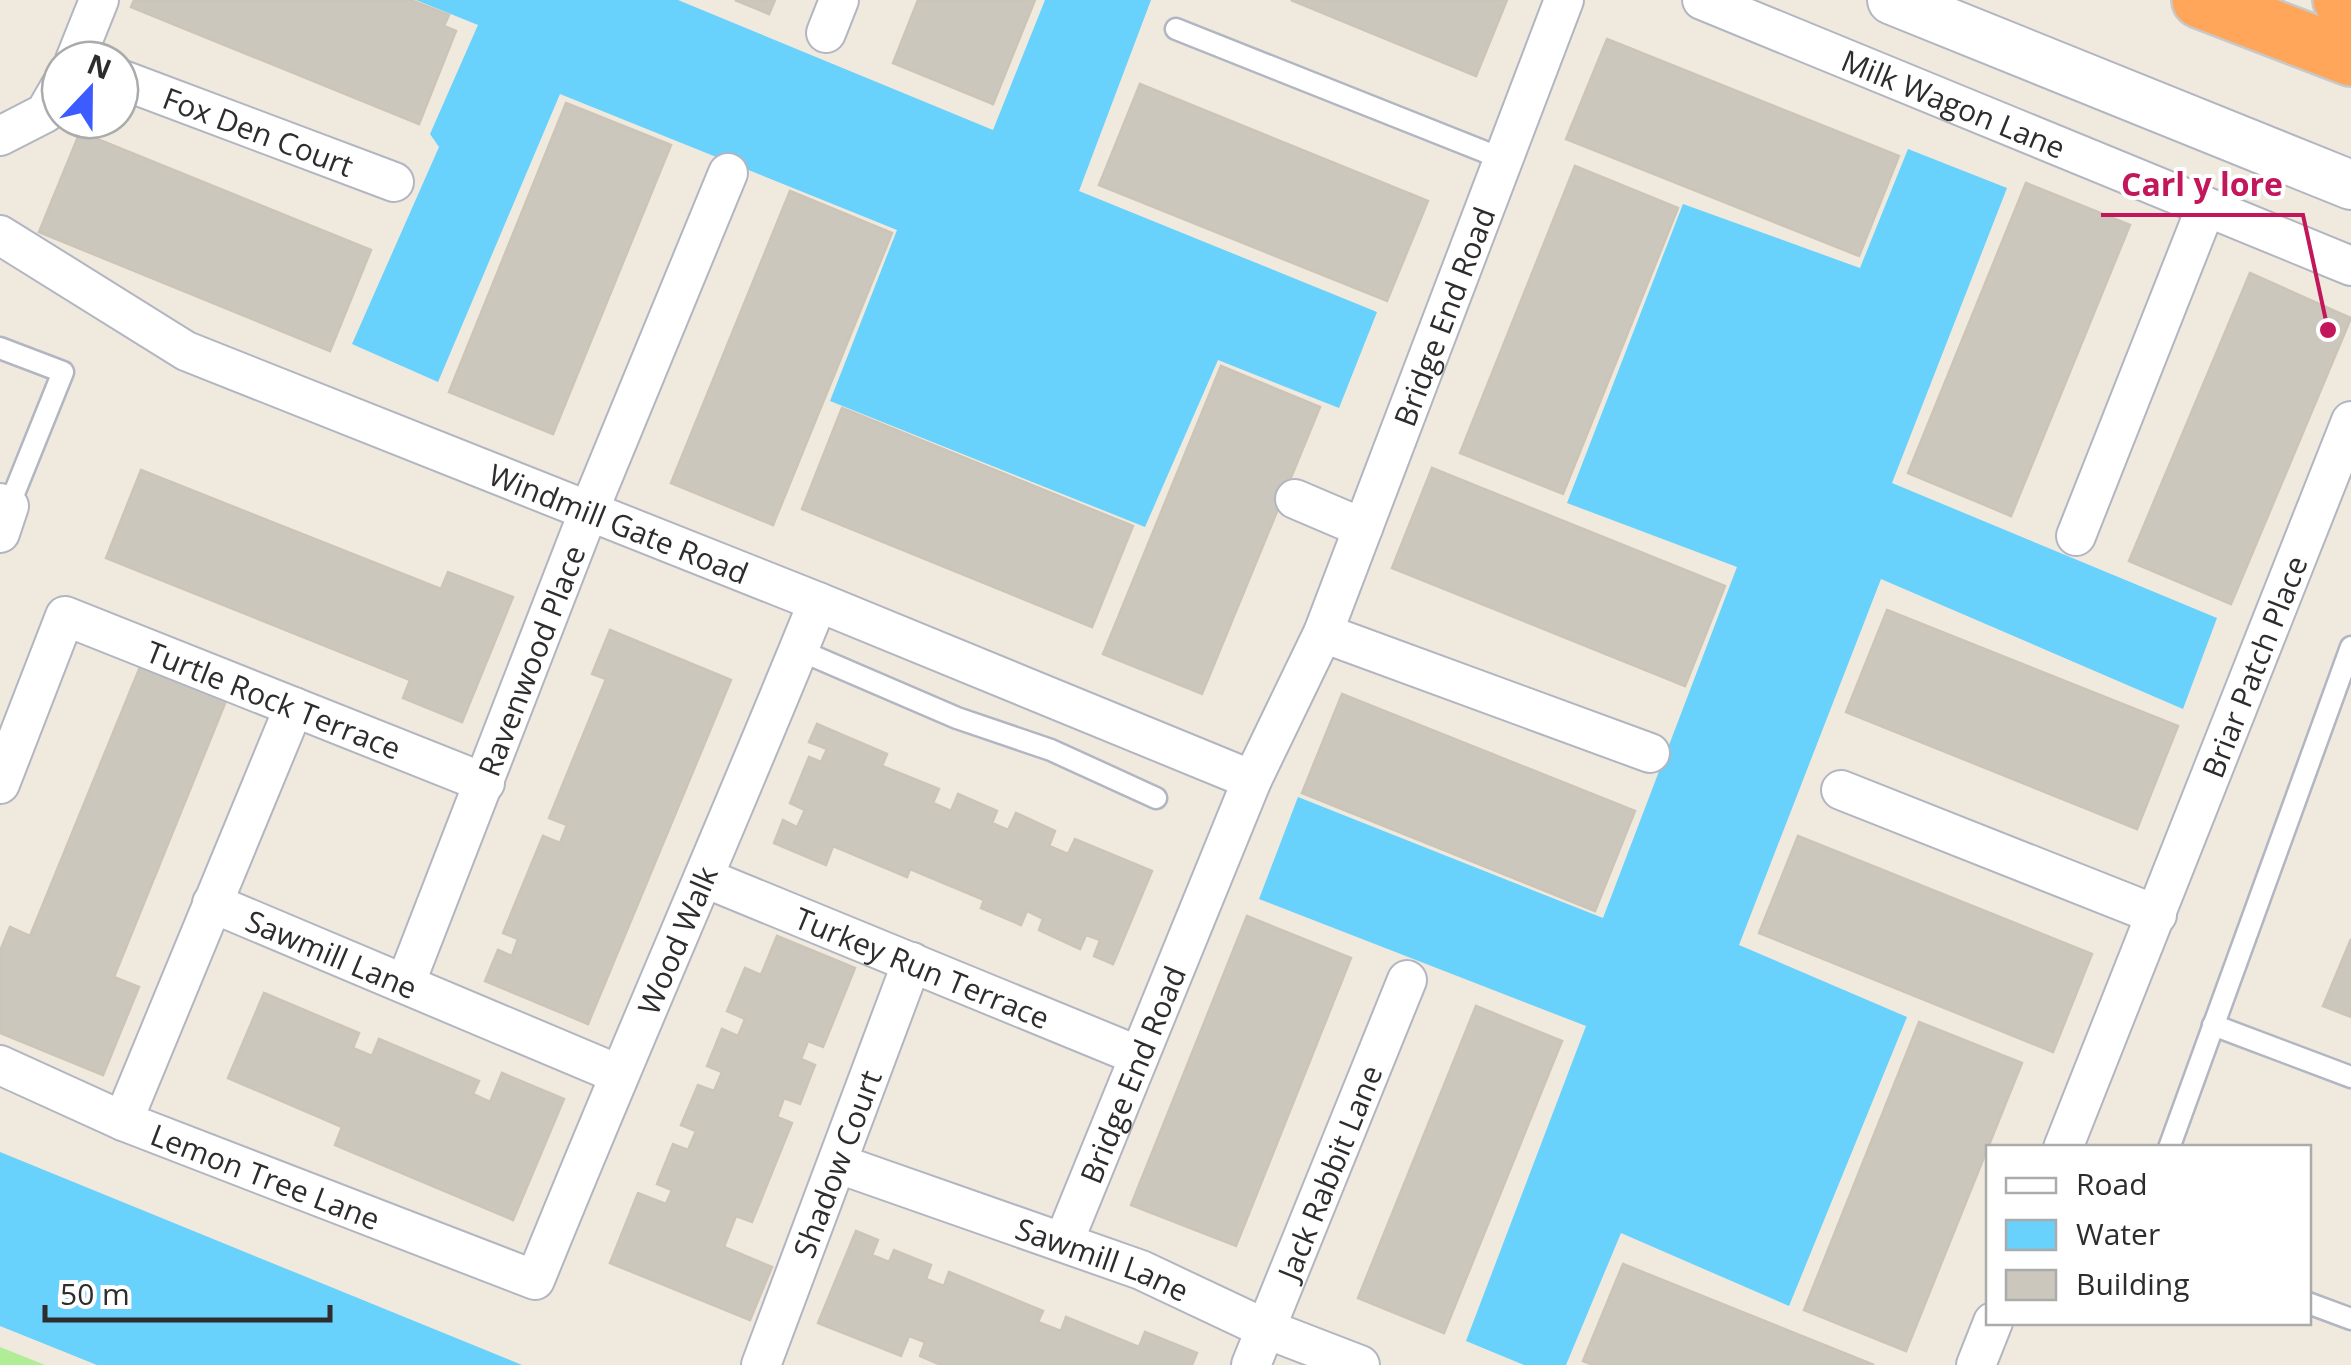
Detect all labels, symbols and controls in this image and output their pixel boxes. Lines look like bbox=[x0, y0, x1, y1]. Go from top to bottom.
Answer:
street label: Milk Wagon Lane bbox=[1836, 39, 2072, 167]
north arrow bbox=[40, 40, 140, 140]
text: N bbox=[82, 44, 117, 88]
street label: Fox Den Court bbox=[158, 77, 359, 185]
callout: Carl y lore bbox=[2101, 153, 2303, 215]
text: Carl y lore bbox=[2121, 162, 2283, 205]
street label: Bridge End Road bbox=[1383, 201, 1504, 432]
street label: Windmill Gate Road bbox=[483, 453, 755, 593]
street label: Ravenwood Place bbox=[467, 539, 594, 782]
street label: Briar Patch Place bbox=[2191, 549, 2316, 783]
street label: Turtle Rock Terrace bbox=[141, 630, 407, 768]
street label: Wood Walk bbox=[627, 859, 726, 1021]
street label: Turkey Run Terrace bbox=[789, 897, 1056, 1038]
street label: Sawmill Lane bbox=[240, 899, 424, 1008]
street label: Bridge End Road bbox=[1069, 959, 1195, 1189]
street label: Jack Rabbit Lane bbox=[1266, 1059, 1391, 1288]
street label: Shadow Court bbox=[783, 1064, 890, 1263]
street label: Lemon Tree Lane bbox=[145, 1113, 386, 1239]
legend bbox=[1986, 1145, 2311, 1325]
text: Road bbox=[2076, 1163, 2148, 1204]
street label: Sawmill Lane bbox=[1010, 1207, 1196, 1310]
text: Water bbox=[2076, 1213, 2160, 1254]
scale bar bbox=[45, 1260, 330, 1322]
text: Building bbox=[2076, 1263, 2190, 1304]
text: 50 m bbox=[60, 1273, 130, 1314]

